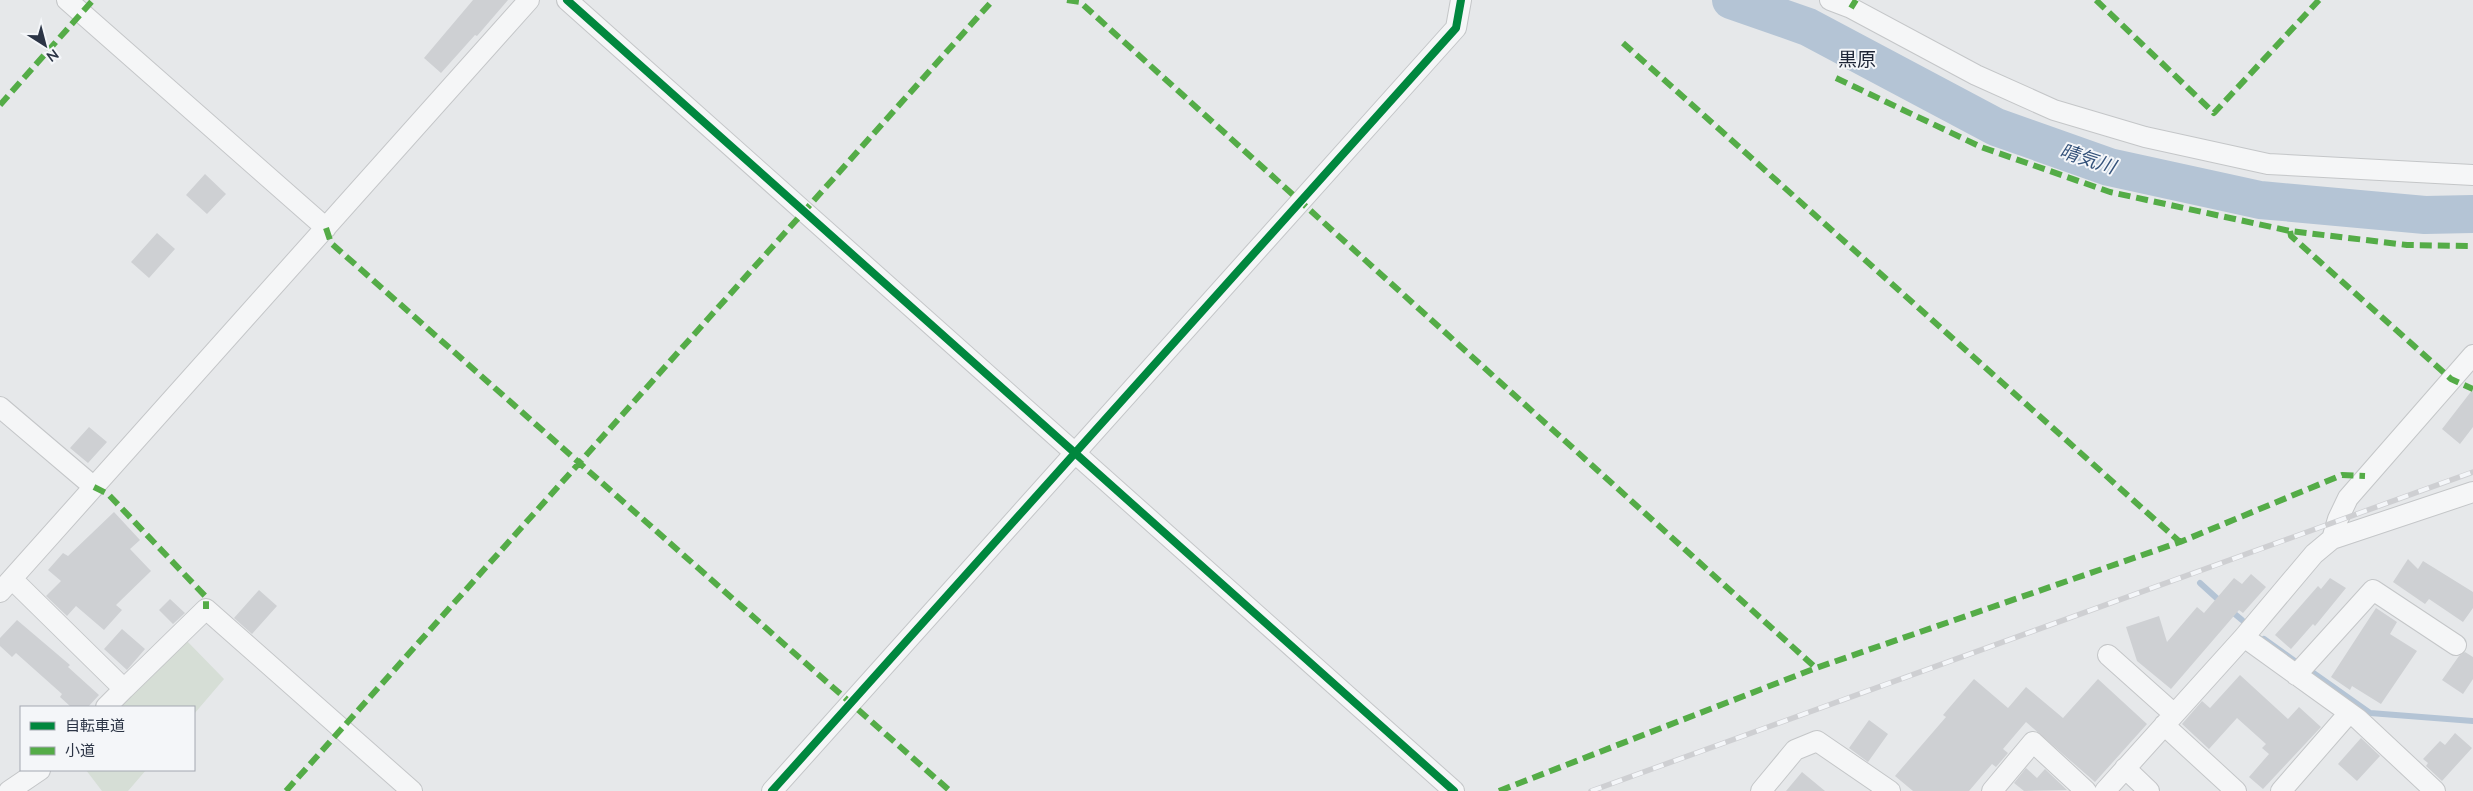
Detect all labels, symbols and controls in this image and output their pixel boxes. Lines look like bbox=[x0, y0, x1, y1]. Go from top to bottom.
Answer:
north arrow bbox=[20, 20, 70, 70]
text: N bbox=[44, 46, 62, 66]
district label: 黒原 bbox=[1838, 47, 1876, 70]
water label: 晴気川 bbox=[2057, 138, 2121, 178]
legend bbox=[20, 706, 195, 771]
text: 自転車道 bbox=[65, 716, 125, 734]
text: 小道 bbox=[65, 741, 95, 759]

